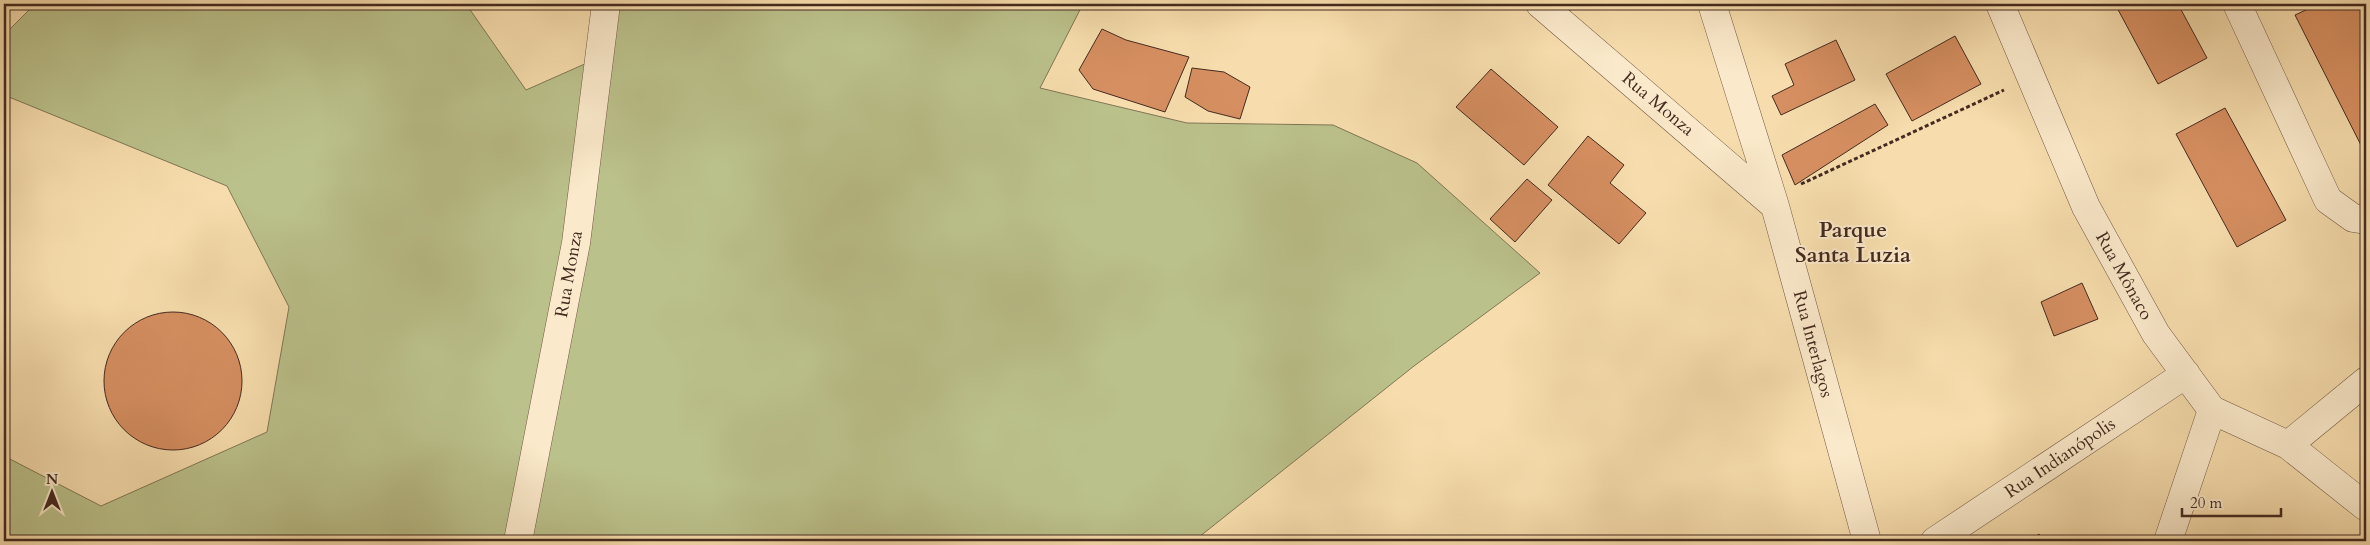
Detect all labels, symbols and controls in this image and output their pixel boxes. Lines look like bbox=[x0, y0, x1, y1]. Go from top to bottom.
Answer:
street label: Rua Monza bbox=[1616, 66, 1700, 142]
district label: Parque Santa Luzia bbox=[1795, 215, 1911, 270]
street label: Rua Mônaco bbox=[2089, 227, 2159, 325]
street label: Rua Monza bbox=[549, 228, 589, 319]
street label: Rua Interlagos bbox=[1787, 288, 1839, 400]
street label: Rua Indianópolis bbox=[2000, 412, 2120, 504]
north arrow bbox=[28, 468, 78, 518]
text: N bbox=[46, 470, 58, 489]
scale bar bbox=[2182, 485, 2281, 517]
text: 20 m bbox=[2190, 493, 2222, 513]

